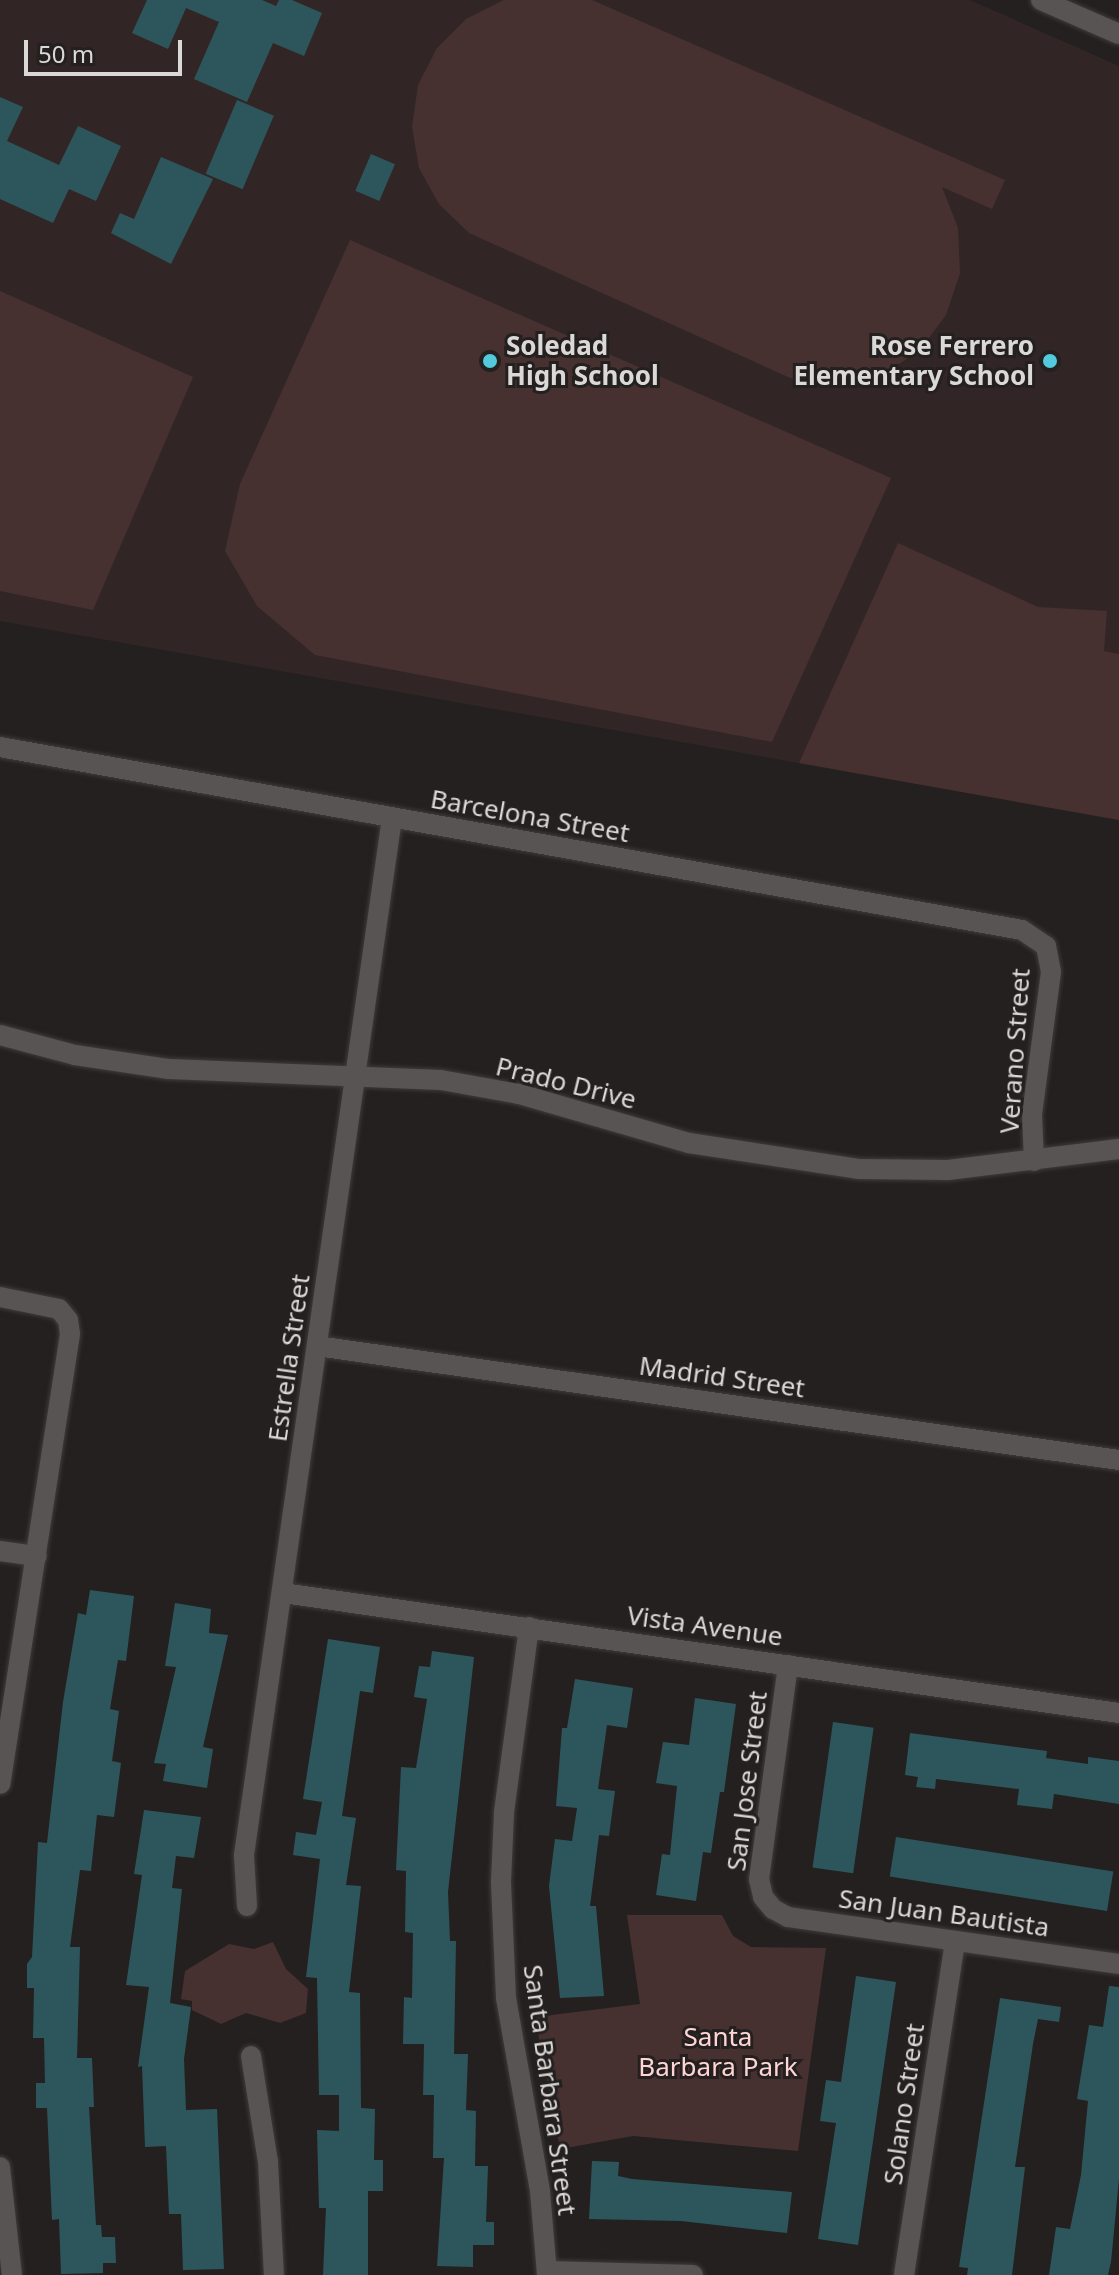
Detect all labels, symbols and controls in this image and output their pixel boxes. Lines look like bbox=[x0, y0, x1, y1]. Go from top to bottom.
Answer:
scale bar bbox=[28, 24, 186, 74]
text: 50 m bbox=[38, 37, 94, 70]
place label: Soledad High School bbox=[506, 330, 659, 392]
place label: Rose Ferrero Elementary School bbox=[793, 330, 1034, 392]
marker: Soledad High School bbox=[481, 352, 499, 370]
marker: Rose Ferrero Elementary School bbox=[1041, 352, 1059, 370]
street label: Barcelona Street bbox=[428, 783, 632, 849]
street label: Verano Street bbox=[994, 967, 1036, 1135]
street label: Prado Drive bbox=[493, 1051, 639, 1115]
street label: Estrella Street bbox=[262, 1272, 316, 1444]
street label: Madrid Street bbox=[637, 1350, 807, 1404]
street label: Vista Avenue bbox=[625, 1600, 785, 1652]
street label: San Jose Street bbox=[720, 1689, 774, 1873]
street label: San Juan Bautista bbox=[837, 1883, 1051, 1943]
street label: Santa Barbara Street bbox=[517, 1963, 583, 2217]
park label: Santa Barbara Park bbox=[638, 2021, 798, 2082]
street label: Solano Street bbox=[877, 2021, 931, 2187]

